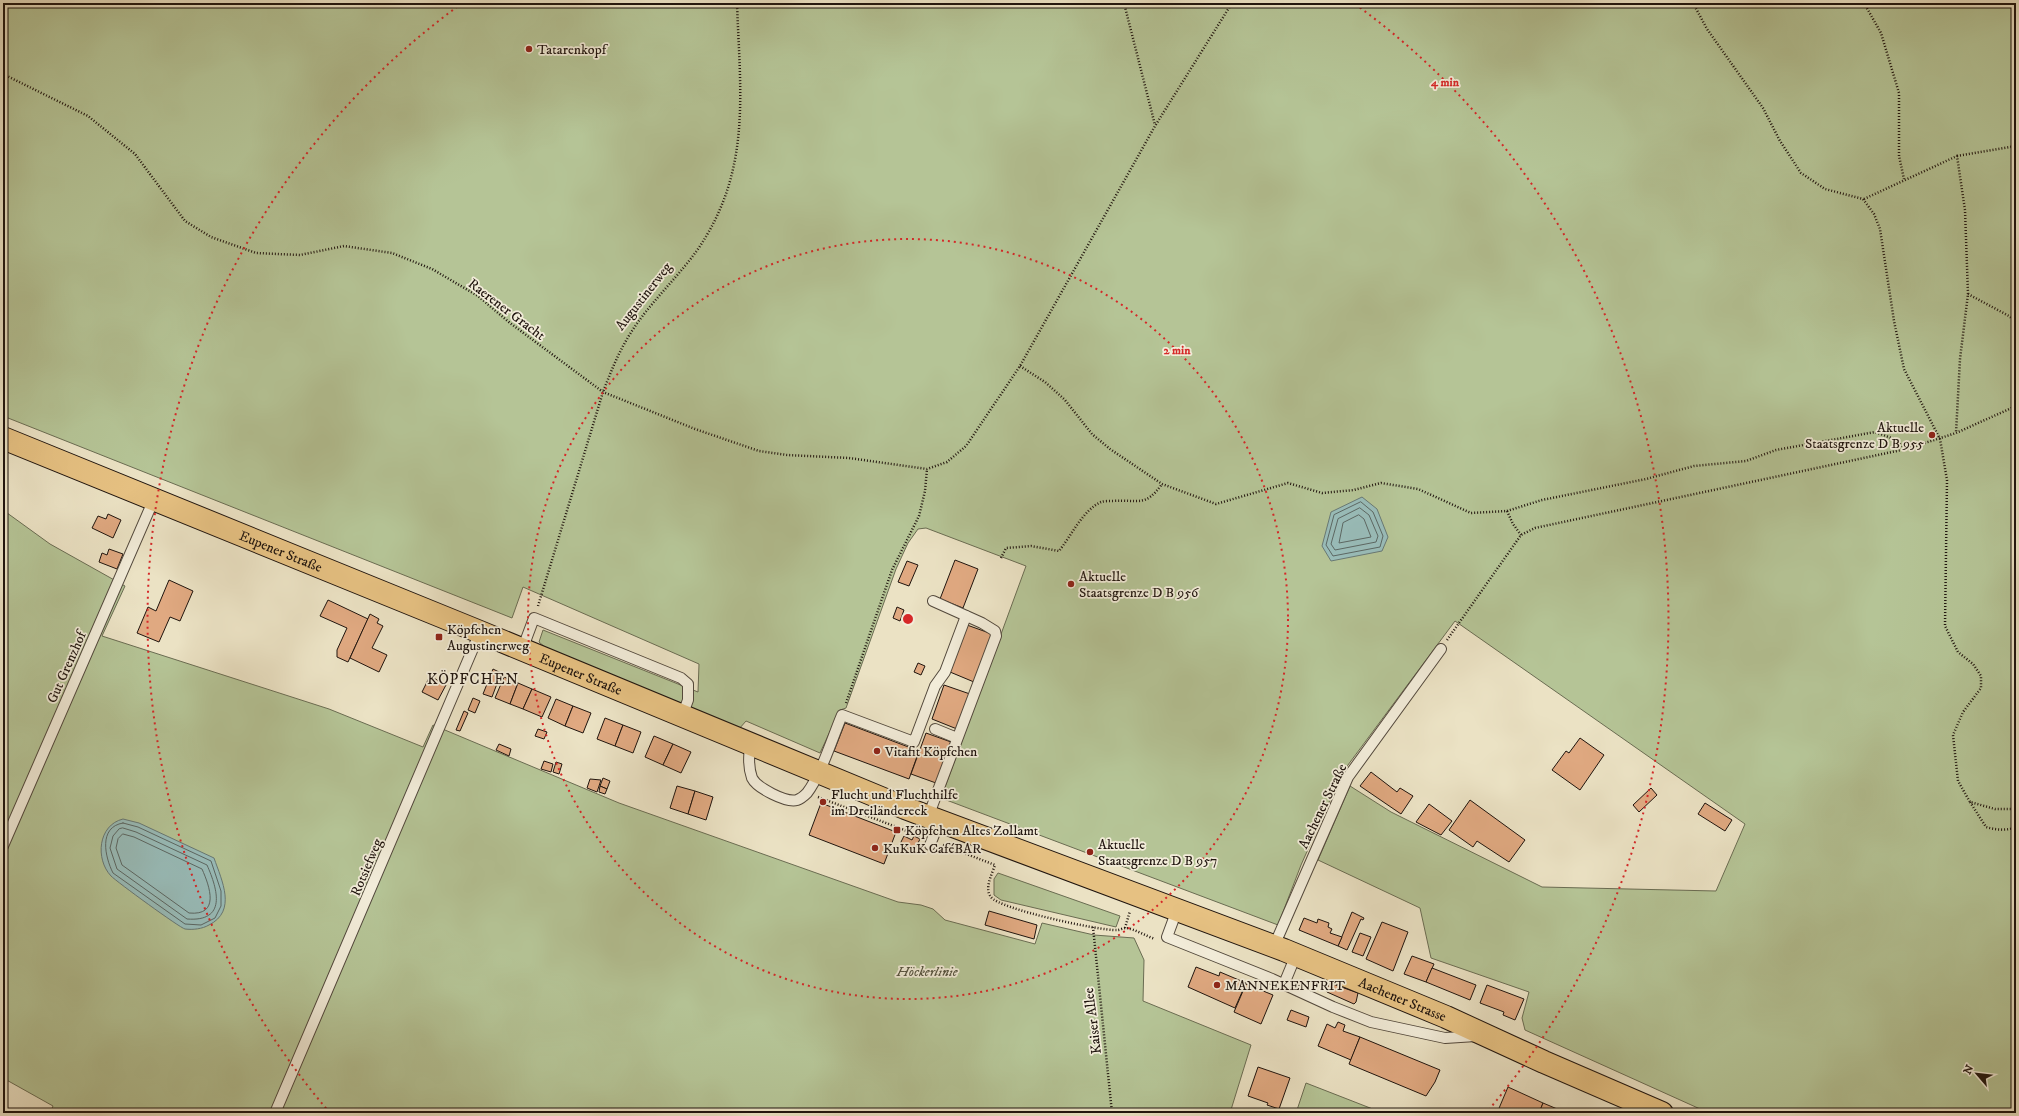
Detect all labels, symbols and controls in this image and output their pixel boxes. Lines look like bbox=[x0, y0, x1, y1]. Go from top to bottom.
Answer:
place label: Tatarenkopf bbox=[537, 41, 609, 59]
marker: Tatarenkopf bbox=[524, 44, 534, 54]
text: 4 min bbox=[1430, 75, 1460, 90]
street label: Augustinerweg bbox=[611, 259, 676, 334]
street label: Raerener Gracht bbox=[464, 275, 549, 345]
text: 2 min bbox=[1164, 343, 1191, 358]
place label: Aktuelle Staatsgrenze D B 955 bbox=[1805, 419, 1924, 453]
marker: Aktuelle Staatsgrenze D B 955 bbox=[1927, 430, 1937, 440]
street label: Eupener Straße bbox=[236, 527, 325, 577]
place label: Aktuelle Staatsgrenze D B 956 bbox=[1079, 568, 1199, 602]
marker: Aktuelle Staatsgrenze D B 956 bbox=[1066, 579, 1076, 589]
centre of rings bbox=[901, 612, 915, 626]
place label: Köpfchen Augustinerweg bbox=[447, 621, 529, 655]
street label: Gut Grenzhof bbox=[43, 626, 92, 706]
marker: Köpfchen Augustinerweg bbox=[434, 632, 444, 642]
street label: Eupener Straße bbox=[536, 649, 625, 700]
district label: KÖPFCHEN bbox=[427, 670, 519, 689]
place label: Vitafit Köpfchen bbox=[884, 743, 978, 761]
marker: Vitafit Köpfchen bbox=[872, 746, 882, 756]
street label: Aachener Straße bbox=[1295, 761, 1351, 852]
place label: Flucht und Fluchthilfe im Dreiländereck bbox=[831, 786, 958, 820]
marker: Flucht und Fluchthilfe im Dreiländereck bbox=[818, 797, 828, 807]
place label: Köpfchen Altes Zollamt bbox=[905, 822, 1039, 840]
marker: Köpfchen Altes Zollamt bbox=[892, 825, 902, 835]
street label: Rotsiefweg bbox=[347, 836, 387, 899]
place label: Aktuelle Staatsgrenze D B 957 bbox=[1098, 836, 1218, 870]
place label: KuKuK CaféBAR bbox=[883, 840, 982, 858]
marker: KuKuK CaféBAR bbox=[870, 843, 880, 853]
marker: Aktuelle Staatsgrenze D B 957 bbox=[1085, 847, 1095, 857]
park label: Höckerlinie bbox=[896, 963, 959, 981]
street label: Aachener Strasse bbox=[1356, 974, 1449, 1026]
place label: MANNEKENFRIT bbox=[1225, 977, 1346, 995]
marker: MANNEKENFRIT bbox=[1212, 980, 1222, 990]
street label: Kaiser Allee bbox=[1080, 986, 1106, 1055]
north arrow bbox=[1957, 1054, 1997, 1094]
text: N bbox=[1961, 1063, 1977, 1077]

